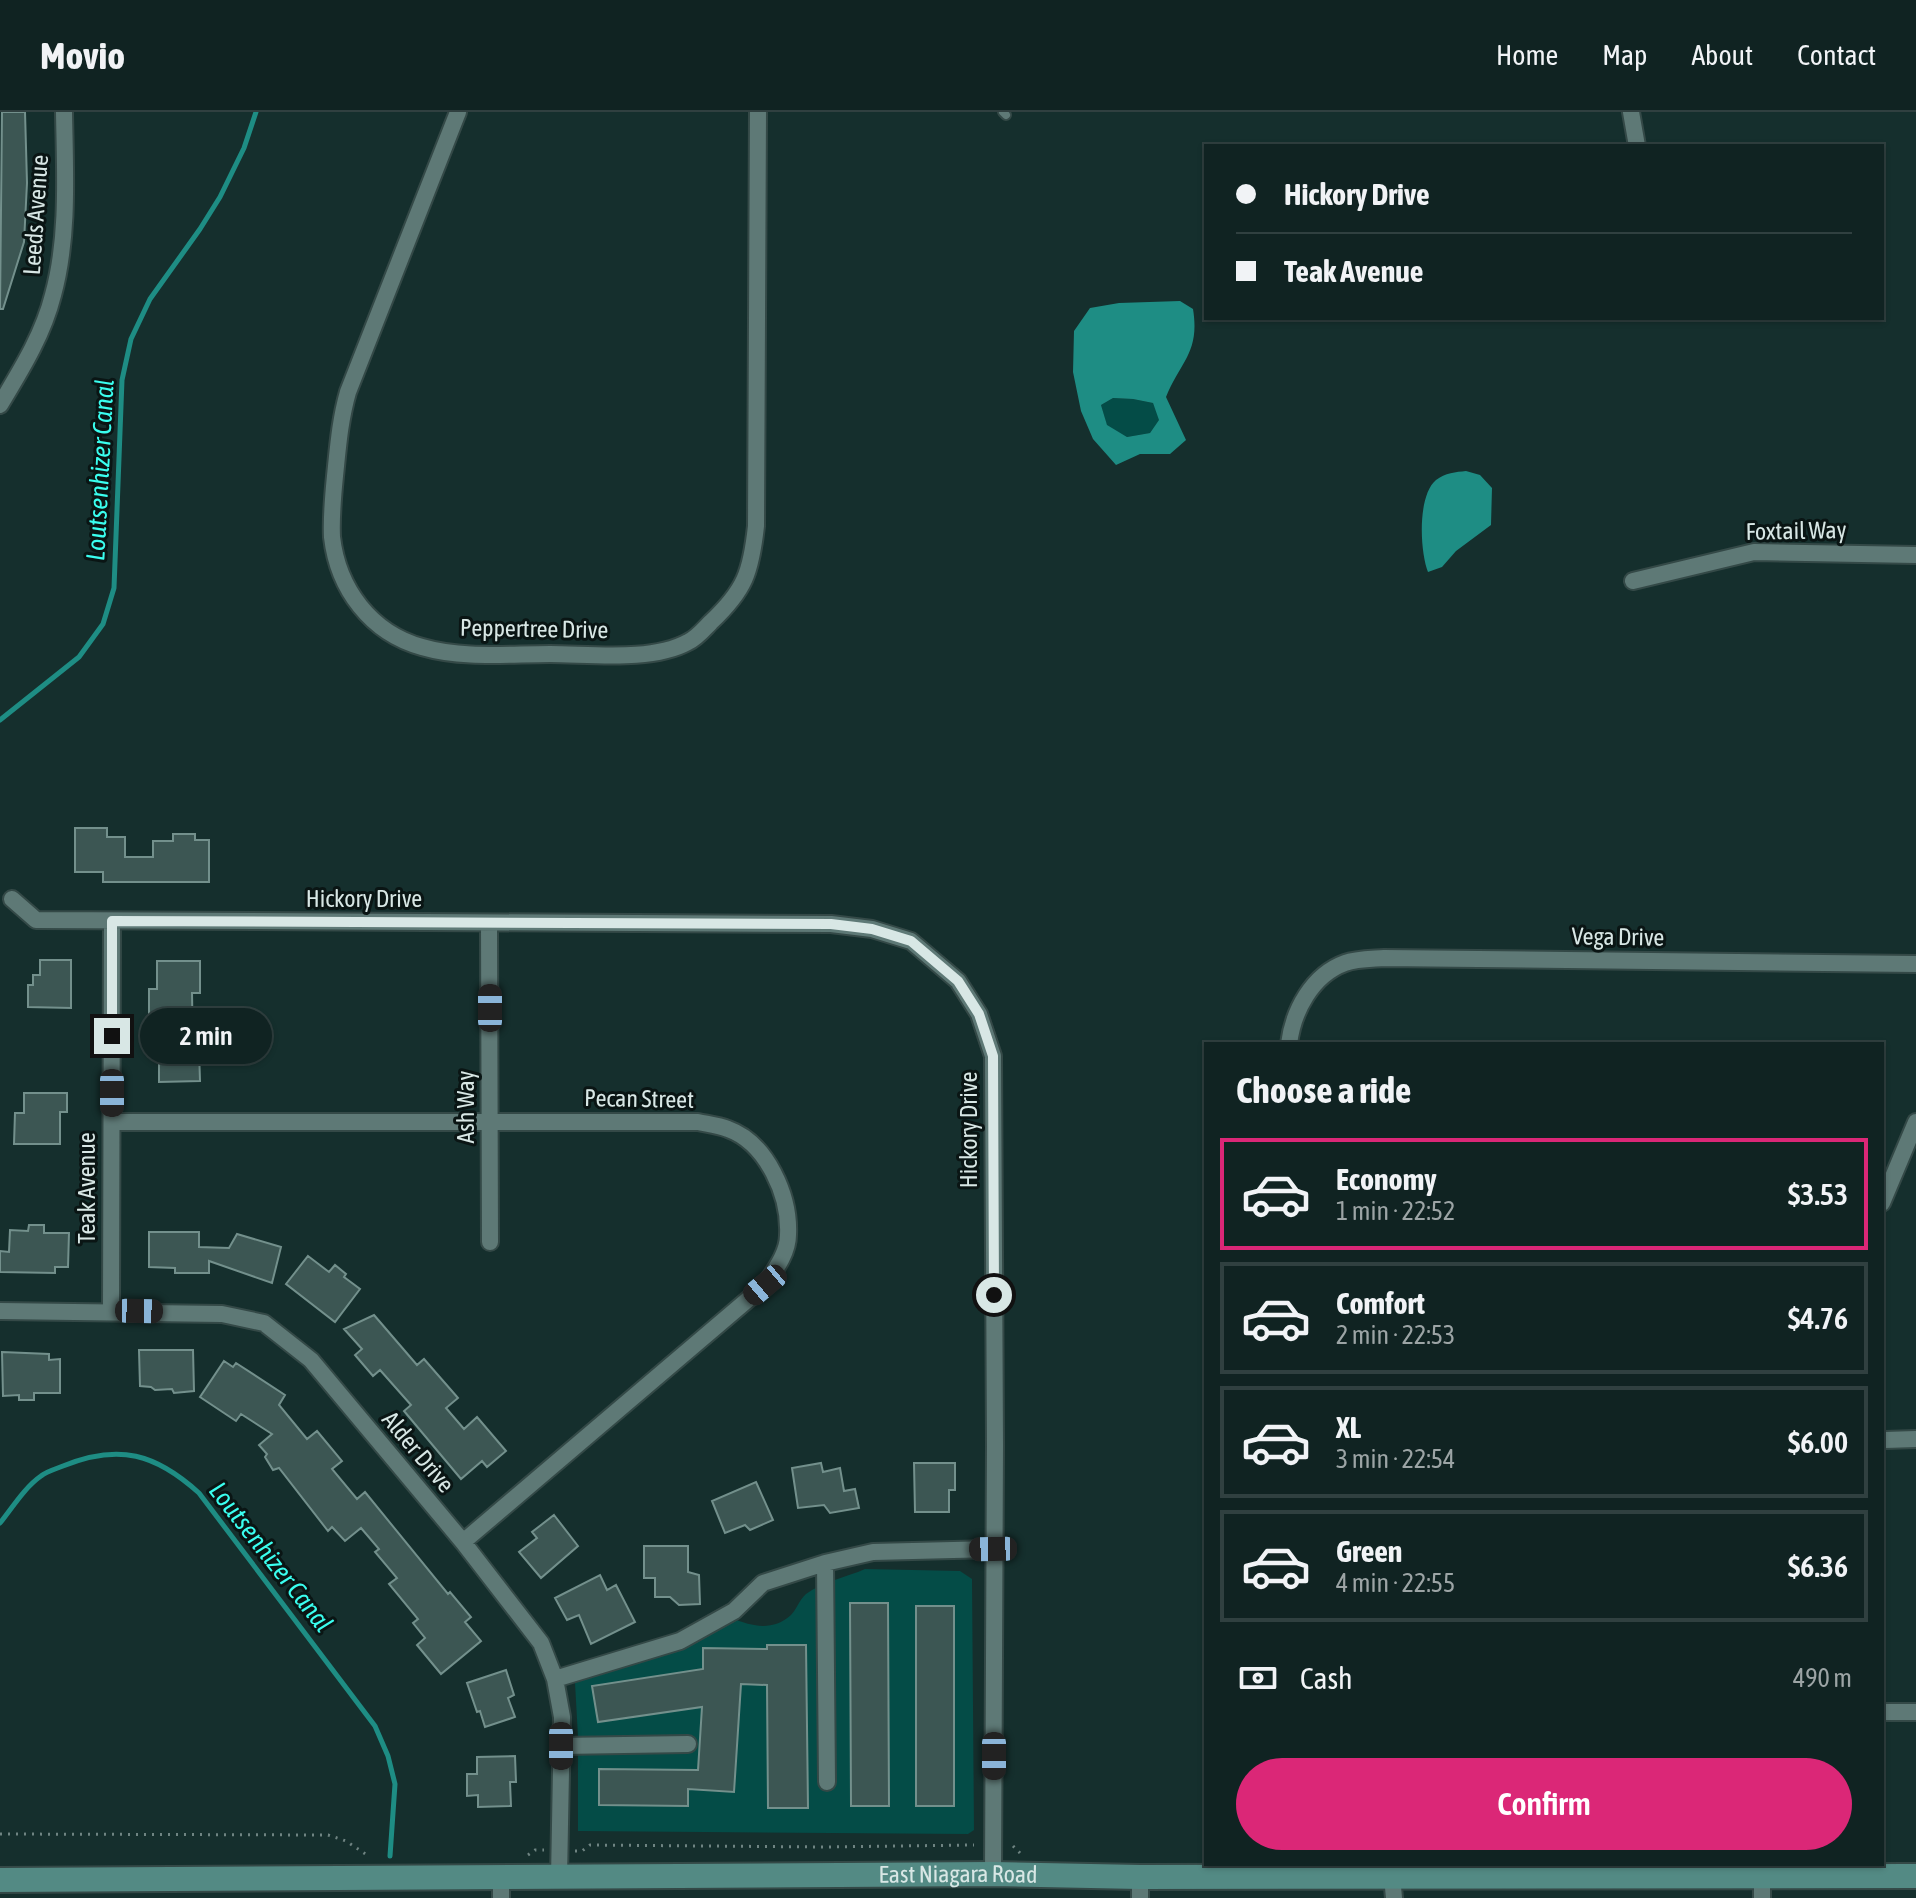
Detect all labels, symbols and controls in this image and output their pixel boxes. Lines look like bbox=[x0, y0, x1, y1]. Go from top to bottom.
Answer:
text: Movio bbox=[40, 34, 125, 77]
text: Home bbox=[1496, 39, 1558, 71]
text: Map bbox=[1602, 39, 1647, 71]
text: About bbox=[1691, 39, 1753, 71]
text: Contact bbox=[1797, 39, 1876, 71]
street label: Leeds Avenue bbox=[18, 154, 53, 276]
text: Hickory Drive bbox=[1284, 177, 1430, 211]
text: Teak Avenue bbox=[1284, 254, 1423, 288]
water label: Loutsenhizer Canal bbox=[80, 378, 120, 562]
street label: Foxtail Way bbox=[1745, 516, 1847, 545]
street label: Peppertree Drive bbox=[460, 614, 608, 643]
street label: Hickory Drive bbox=[306, 885, 422, 912]
street label: Vega Drive bbox=[1571, 922, 1665, 951]
car bbox=[478, 984, 502, 1032]
callout: 2 min bbox=[140, 1008, 272, 1064]
route end bbox=[94, 1018, 130, 1054]
text: 2 min bbox=[179, 1021, 233, 1051]
car bbox=[100, 1069, 124, 1117]
text: Choose a ride bbox=[1236, 1069, 1411, 1111]
street label: Ash Way bbox=[452, 1070, 479, 1143]
street label: Hickory Drive bbox=[955, 1072, 982, 1188]
street label: Pecan Street bbox=[584, 1084, 694, 1113]
street label: Teak Avenue bbox=[73, 1132, 100, 1244]
icon: car bbox=[1240, 1158, 1312, 1230]
text: Economy bbox=[1336, 1162, 1437, 1196]
text: $3.53 bbox=[1788, 1177, 1848, 1211]
text: 1 min · 22:52 bbox=[1336, 1196, 1455, 1226]
car bbox=[739, 1260, 791, 1310]
route start bbox=[976, 1277, 1012, 1313]
icon: car bbox=[1240, 1282, 1312, 1354]
text: Comfort bbox=[1336, 1286, 1425, 1320]
car bbox=[115, 1299, 163, 1323]
text: $4.76 bbox=[1788, 1301, 1848, 1335]
text: 2 min · 22:53 bbox=[1336, 1320, 1455, 1350]
street label: Alder Drive bbox=[377, 1406, 460, 1498]
icon: car bbox=[1240, 1406, 1312, 1478]
text: XL bbox=[1336, 1410, 1361, 1444]
text: $6.00 bbox=[1788, 1425, 1848, 1459]
text: 3 min · 22:54 bbox=[1336, 1444, 1455, 1474]
water label: Loutsenhizer Canal bbox=[203, 1476, 339, 1638]
icon: car bbox=[1240, 1530, 1312, 1602]
text: Green bbox=[1336, 1534, 1402, 1568]
car bbox=[969, 1537, 1017, 1561]
text: $6.36 bbox=[1788, 1549, 1848, 1583]
text: 4 min · 22:55 bbox=[1336, 1568, 1455, 1598]
icon: cash bbox=[1236, 1656, 1280, 1700]
text: Cash bbox=[1300, 1661, 1353, 1695]
text: 490 m bbox=[1793, 1663, 1852, 1693]
car bbox=[549, 1722, 573, 1770]
car bbox=[982, 1732, 1006, 1780]
button: Confirm bbox=[1236, 1758, 1852, 1850]
street label: East Niagara Road bbox=[878, 1860, 1038, 1888]

